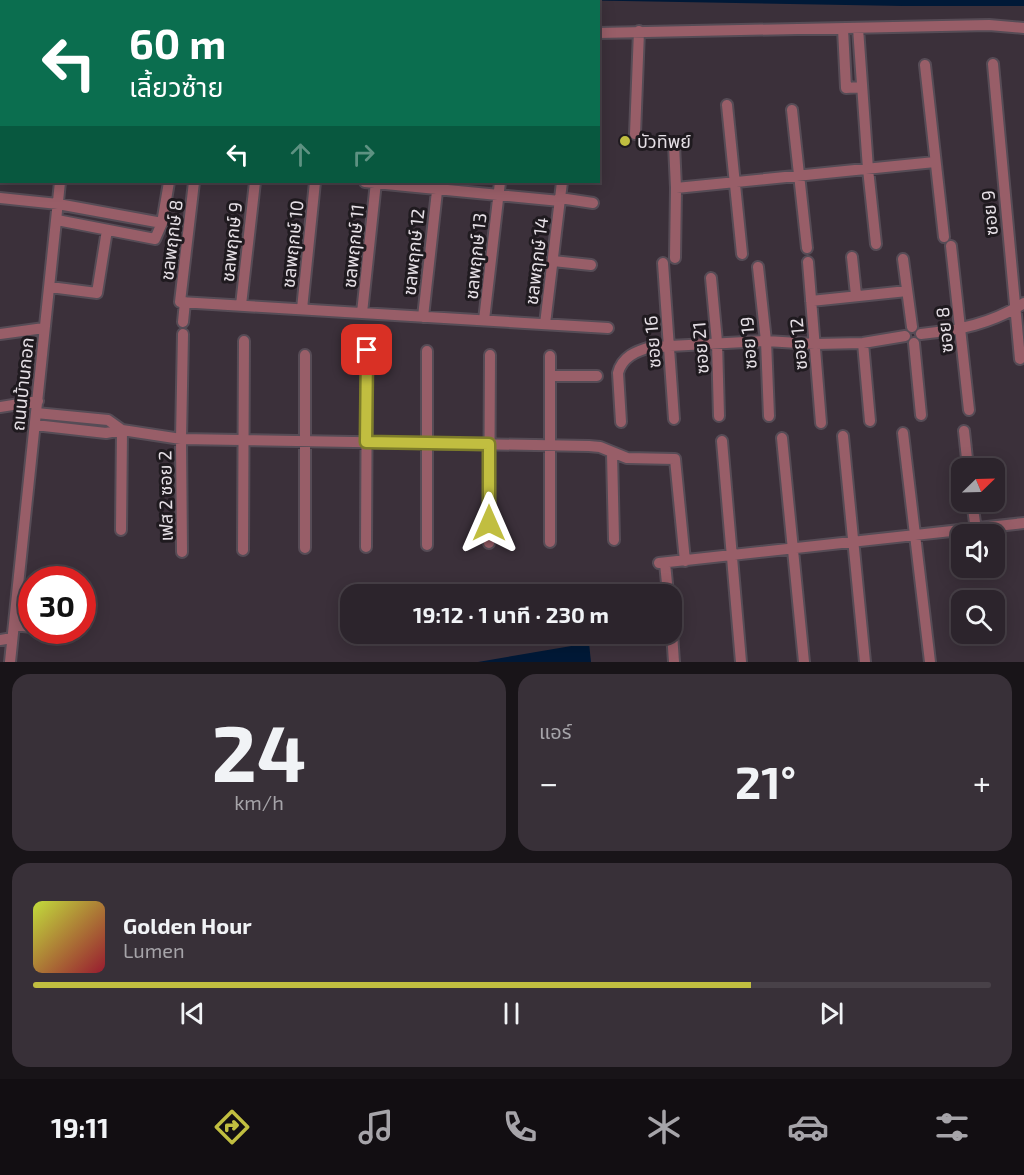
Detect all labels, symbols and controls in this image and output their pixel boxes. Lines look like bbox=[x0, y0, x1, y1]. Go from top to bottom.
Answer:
text: 60 m bbox=[129, 17, 226, 67]
icon: left bbox=[30, 24, 108, 102]
text: เลี้ยวซ้าย bbox=[129, 70, 223, 102]
place label: บัวทิพย์ bbox=[637, 130, 691, 152]
marker: บัวทิพย์ bbox=[618, 134, 632, 148]
icon: left bbox=[221, 138, 254, 171]
icon: ahead bbox=[284, 138, 317, 171]
icon: right bbox=[347, 138, 380, 171]
street label: ซอย 9 bbox=[976, 189, 1002, 237]
street label: ชลพฤกษ์ 8 bbox=[155, 199, 187, 281]
street label: ชลพฤกษ์ 10 bbox=[276, 199, 308, 289]
street label: ชลพฤกษ์ 9 bbox=[216, 201, 246, 283]
street label: ชลพฤกษ์ 11 bbox=[338, 203, 368, 289]
street label: ชลพฤกษ์ 12 bbox=[398, 208, 428, 296]
street label: ชลพฤกษ์ 13 bbox=[460, 212, 490, 300]
street label: ชลพฤกษ์ 14 bbox=[520, 216, 552, 306]
street label: ซอย 8 bbox=[931, 306, 957, 354]
street label: ซอย 16 bbox=[639, 315, 665, 369]
street label: ซอย 19 bbox=[735, 316, 761, 370]
street label: ซอย 12 bbox=[785, 317, 811, 371]
street label: ซอย 21 bbox=[687, 321, 713, 375]
pin bbox=[341, 324, 392, 375]
icon: arrive bbox=[350, 333, 383, 366]
street label: ถนนบ้านกอก bbox=[6, 336, 38, 432]
street label: เฟส 2 ซอย 2 bbox=[153, 450, 177, 542]
north arrow bbox=[951, 458, 1005, 512]
map controls bbox=[951, 458, 1005, 644]
position arrow bbox=[457, 491, 521, 555]
button: sound bbox=[951, 524, 1005, 578]
speed limit sign: 30 bbox=[18, 566, 96, 644]
button: search bbox=[951, 590, 1005, 644]
text: 19:12 · 1 นาที · 230 m bbox=[413, 601, 609, 627]
text: 24 bbox=[211, 704, 307, 798]
text: แอร์ bbox=[539, 719, 571, 743]
text: 21° bbox=[735, 754, 796, 808]
text: − bbox=[539, 762, 558, 802]
text: + bbox=[973, 762, 991, 802]
text: km/h bbox=[234, 790, 284, 814]
text: Golden Hour bbox=[123, 912, 252, 938]
text: Lumen bbox=[123, 938, 185, 962]
icon: previous bbox=[176, 997, 209, 1030]
icon: pause bbox=[495, 997, 528, 1030]
icon: next bbox=[815, 997, 848, 1030]
icon: directions bbox=[211, 1106, 253, 1148]
icon: music bbox=[355, 1106, 397, 1148]
icon: phone bbox=[499, 1106, 541, 1148]
icon: climate bbox=[643, 1106, 685, 1148]
icon: car bbox=[787, 1106, 829, 1148]
icon: filters bbox=[931, 1106, 973, 1148]
text: 19:11 bbox=[51, 1111, 109, 1143]

